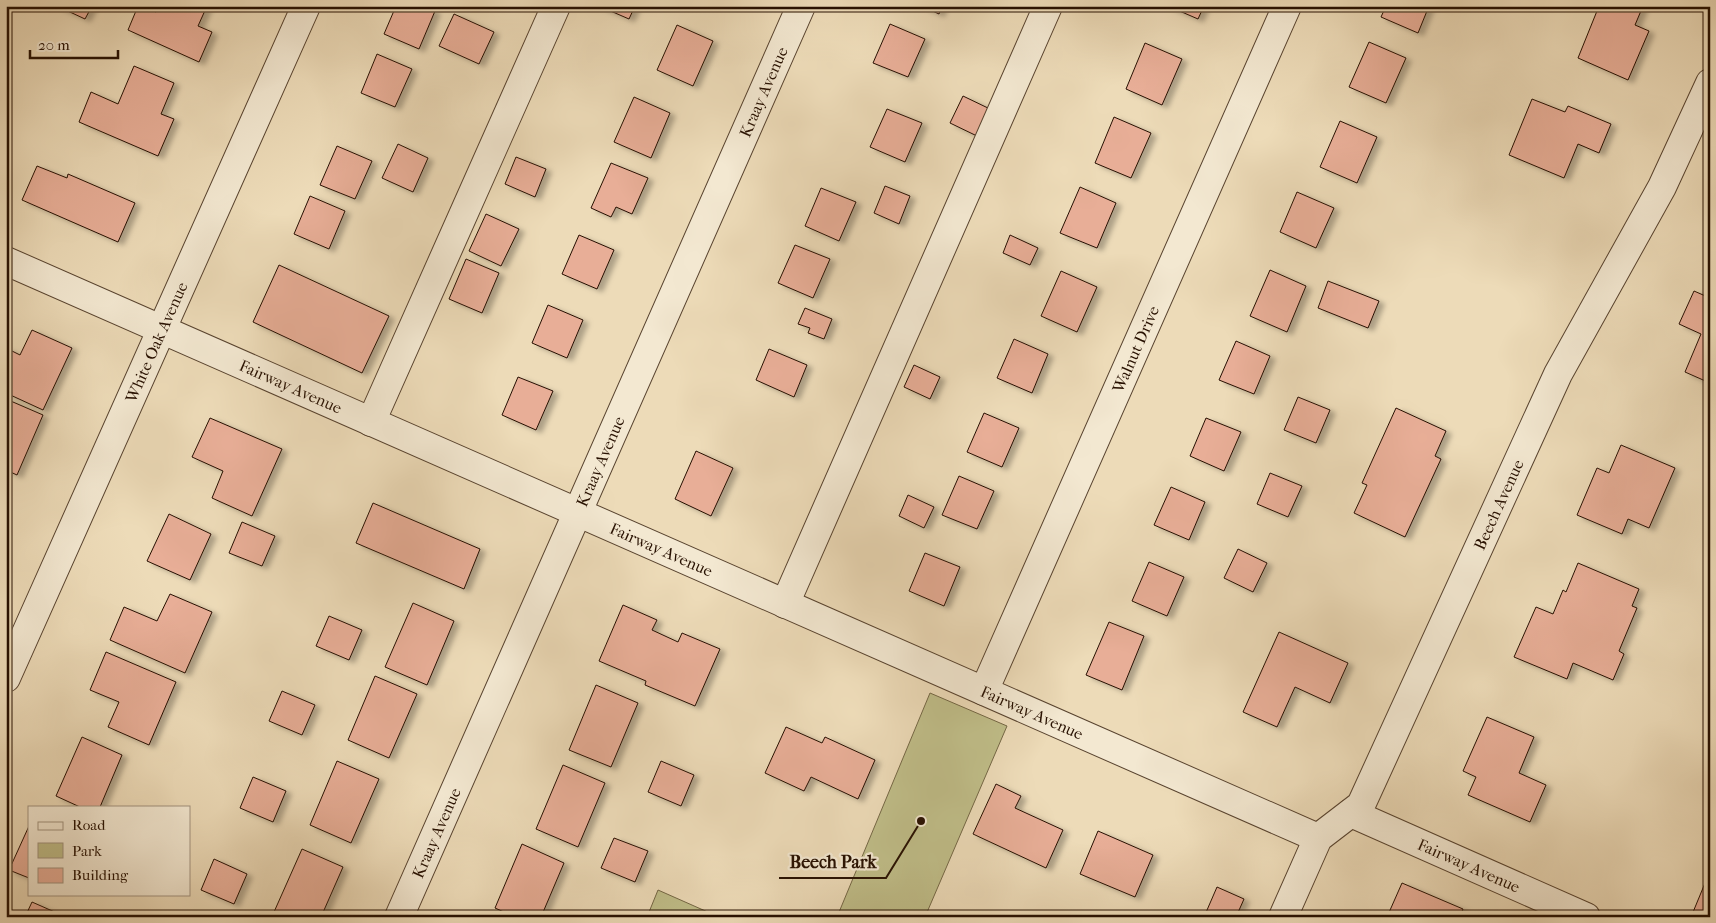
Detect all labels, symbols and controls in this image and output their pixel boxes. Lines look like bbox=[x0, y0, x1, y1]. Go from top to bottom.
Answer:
scale bar bbox=[30, 28, 118, 60]
text: 20 m bbox=[38, 36, 70, 54]
street label: Kraay Avenue bbox=[735, 44, 791, 140]
street label: White Oak Avenue bbox=[120, 279, 191, 406]
street label: Walnut Drive bbox=[1107, 303, 1163, 396]
street label: Fairway Avenue bbox=[236, 355, 345, 417]
street label: Kraay Avenue bbox=[572, 413, 628, 509]
street label: Beech Avenue bbox=[1469, 456, 1527, 553]
street label: Fairway Avenue bbox=[607, 518, 716, 580]
street label: Fairway Avenue bbox=[978, 681, 1086, 743]
street label: Kraay Avenue bbox=[408, 785, 464, 881]
legend bbox=[28, 806, 190, 896]
text: Road bbox=[72, 816, 106, 834]
street label: Fairway Avenue bbox=[1415, 834, 1523, 896]
text: Park bbox=[72, 842, 102, 860]
callout: Beech Park bbox=[779, 845, 886, 878]
text: Beech Park bbox=[789, 852, 877, 873]
text: Building bbox=[72, 866, 129, 884]

